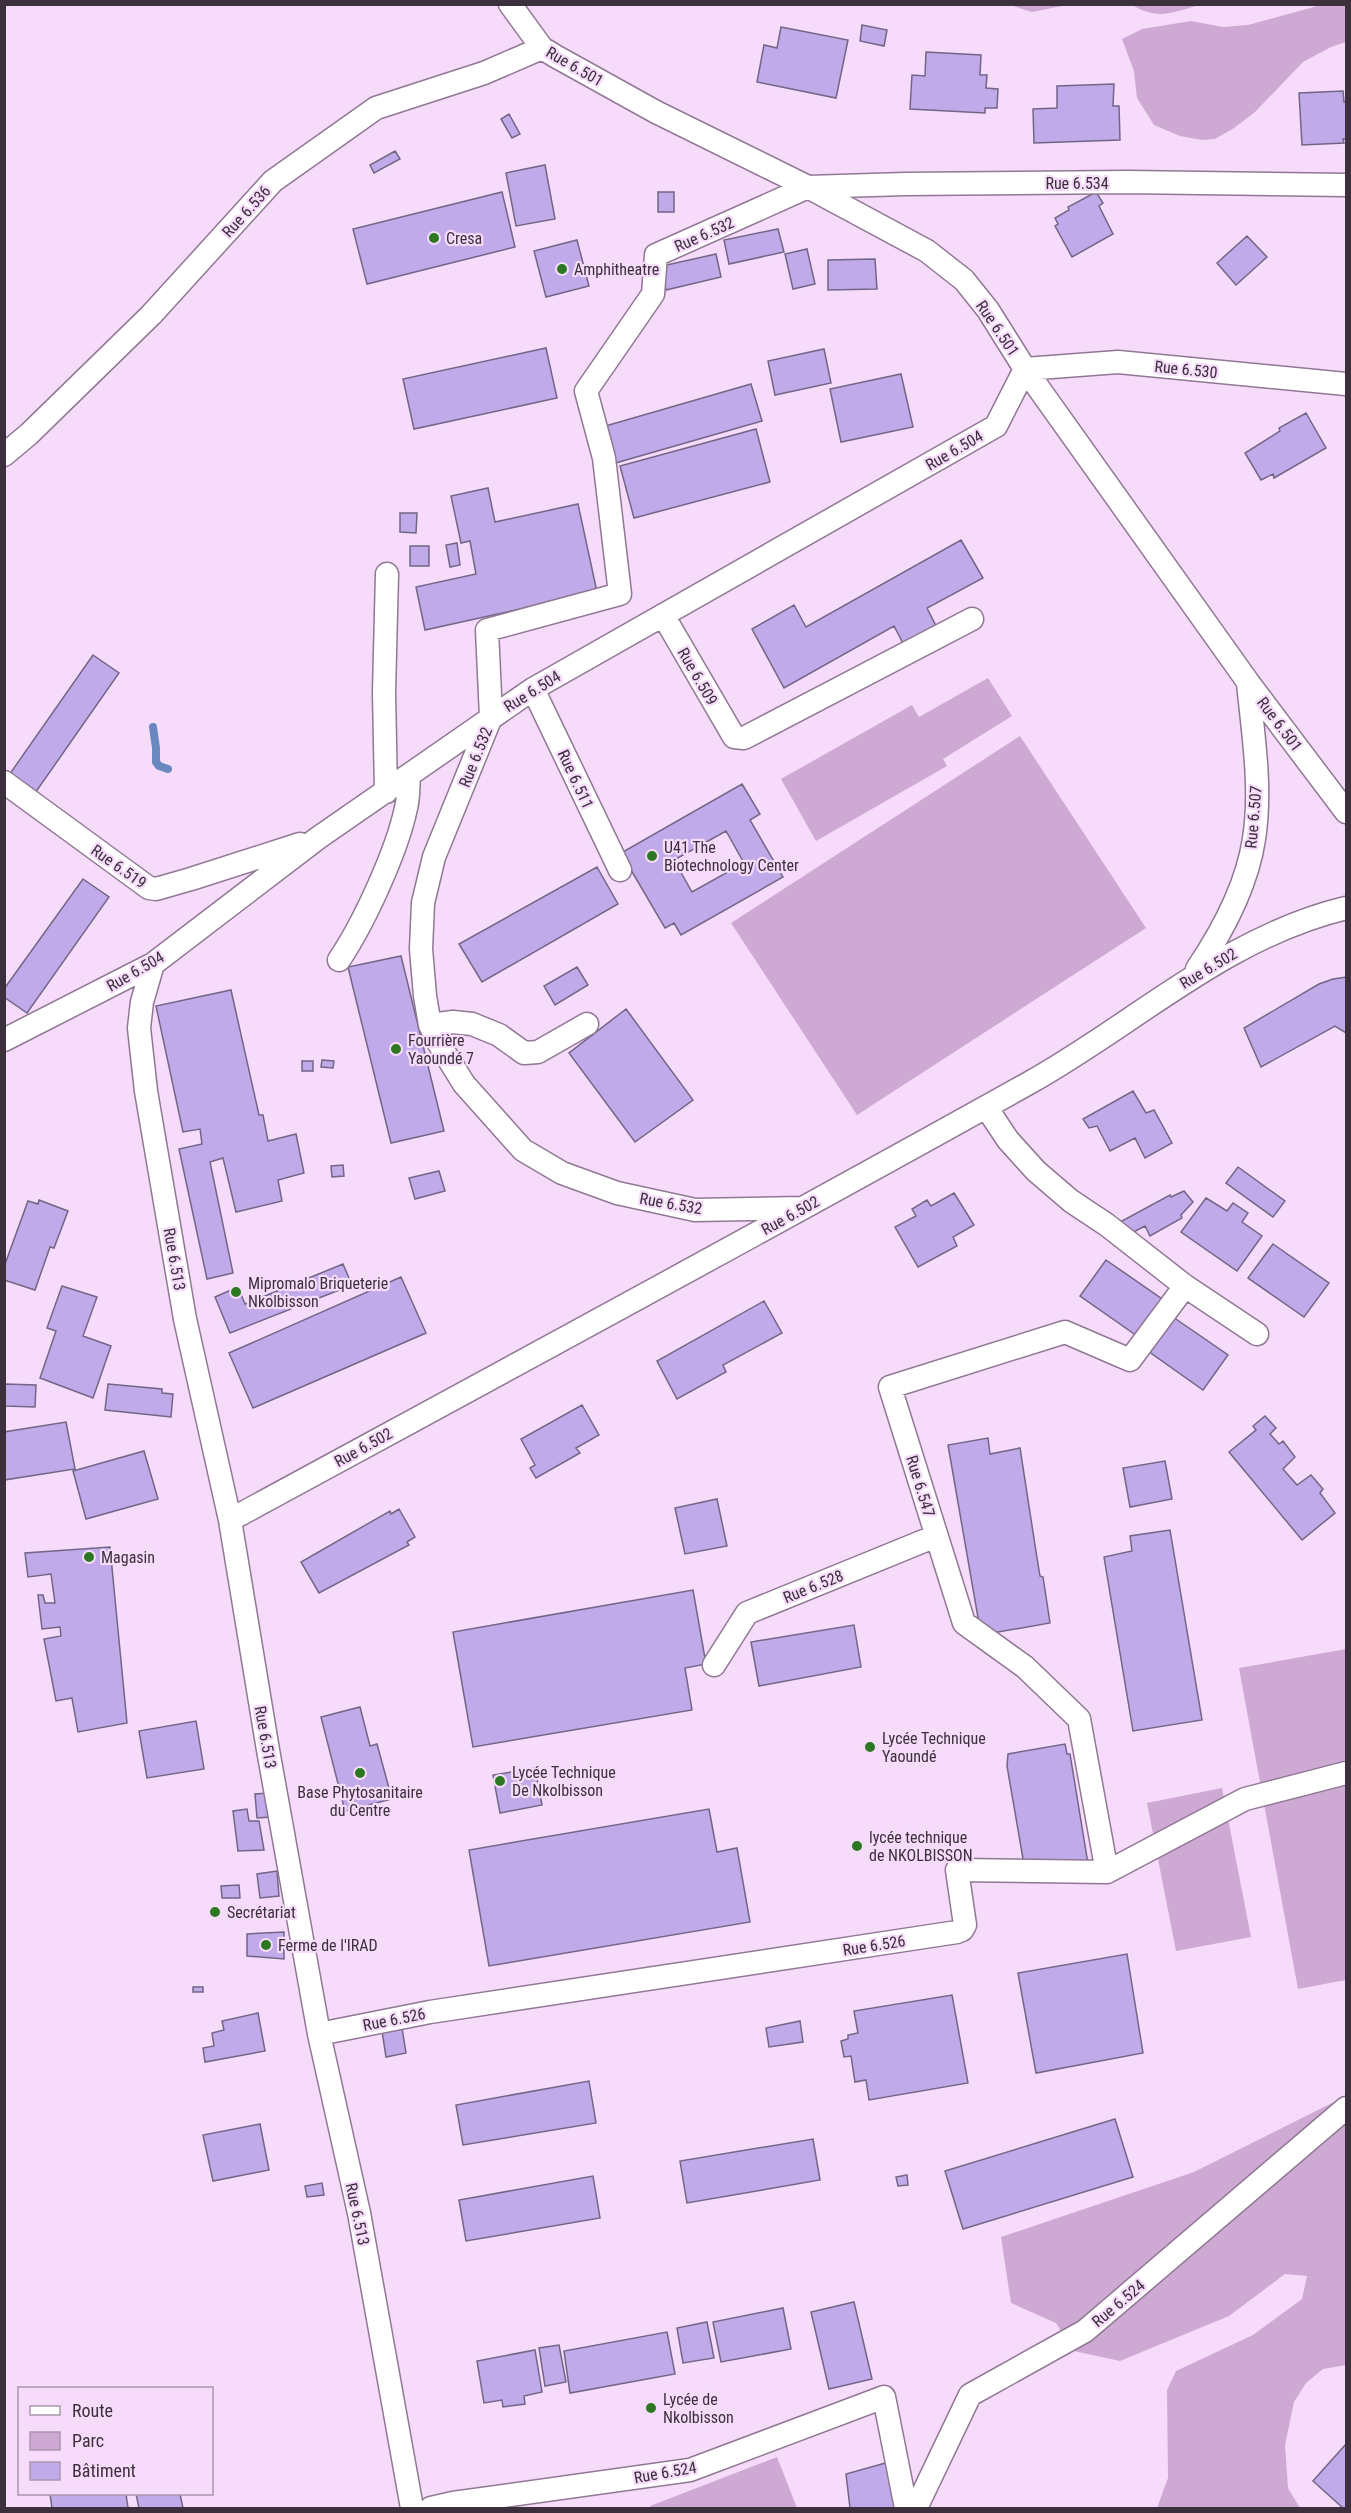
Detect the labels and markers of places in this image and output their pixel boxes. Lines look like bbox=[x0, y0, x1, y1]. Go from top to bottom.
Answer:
place label: Cresa bbox=[446, 229, 482, 248]
marker: Cresa bbox=[427, 231, 441, 245]
place label: Amphitheatre bbox=[574, 260, 659, 279]
marker: Amphitheatre bbox=[555, 262, 569, 276]
place label: U41 The Biotechnology Center bbox=[664, 838, 799, 875]
marker: U41 The Biotechnology Center bbox=[645, 849, 659, 863]
place label: Fourrière Yaoundé 7 bbox=[408, 1031, 474, 1068]
marker: Fourrière Yaoundé 7 bbox=[389, 1042, 403, 1056]
place label: Mipromalo Briqueterie Nkolbisson bbox=[248, 1274, 388, 1311]
marker: Mipromalo Briqueterie Nkolbisson bbox=[229, 1285, 243, 1299]
place label: Magasin bbox=[101, 1548, 155, 1567]
marker: Magasin bbox=[82, 1550, 96, 1564]
place label: Lycée Technique Yaoundé bbox=[882, 1729, 986, 1766]
marker: Lycée Technique Yaoundé bbox=[863, 1740, 877, 1754]
place label: Lycée Technique De Nkolbisson bbox=[512, 1763, 616, 1800]
marker: Base Phytosanitaire du Centre bbox=[353, 1766, 367, 1780]
marker: Lycée Technique De Nkolbisson bbox=[493, 1774, 507, 1788]
place label: Base Phytosanitaire du Centre bbox=[297, 1783, 423, 1820]
place label: lycée technique de NKOLBISSON bbox=[869, 1828, 973, 1865]
marker: lycée technique de NKOLBISSON bbox=[850, 1839, 864, 1853]
place label: Secrétariat bbox=[227, 1903, 296, 1922]
marker: Secrétariat bbox=[208, 1905, 222, 1919]
place label: Ferme de l'IRAD bbox=[278, 1936, 378, 1955]
marker: Ferme de l'IRAD bbox=[259, 1938, 273, 1952]
place label: Lycée de Nkolbisson bbox=[663, 2390, 734, 2427]
marker: Lycée de Nkolbisson bbox=[644, 2401, 658, 2415]

